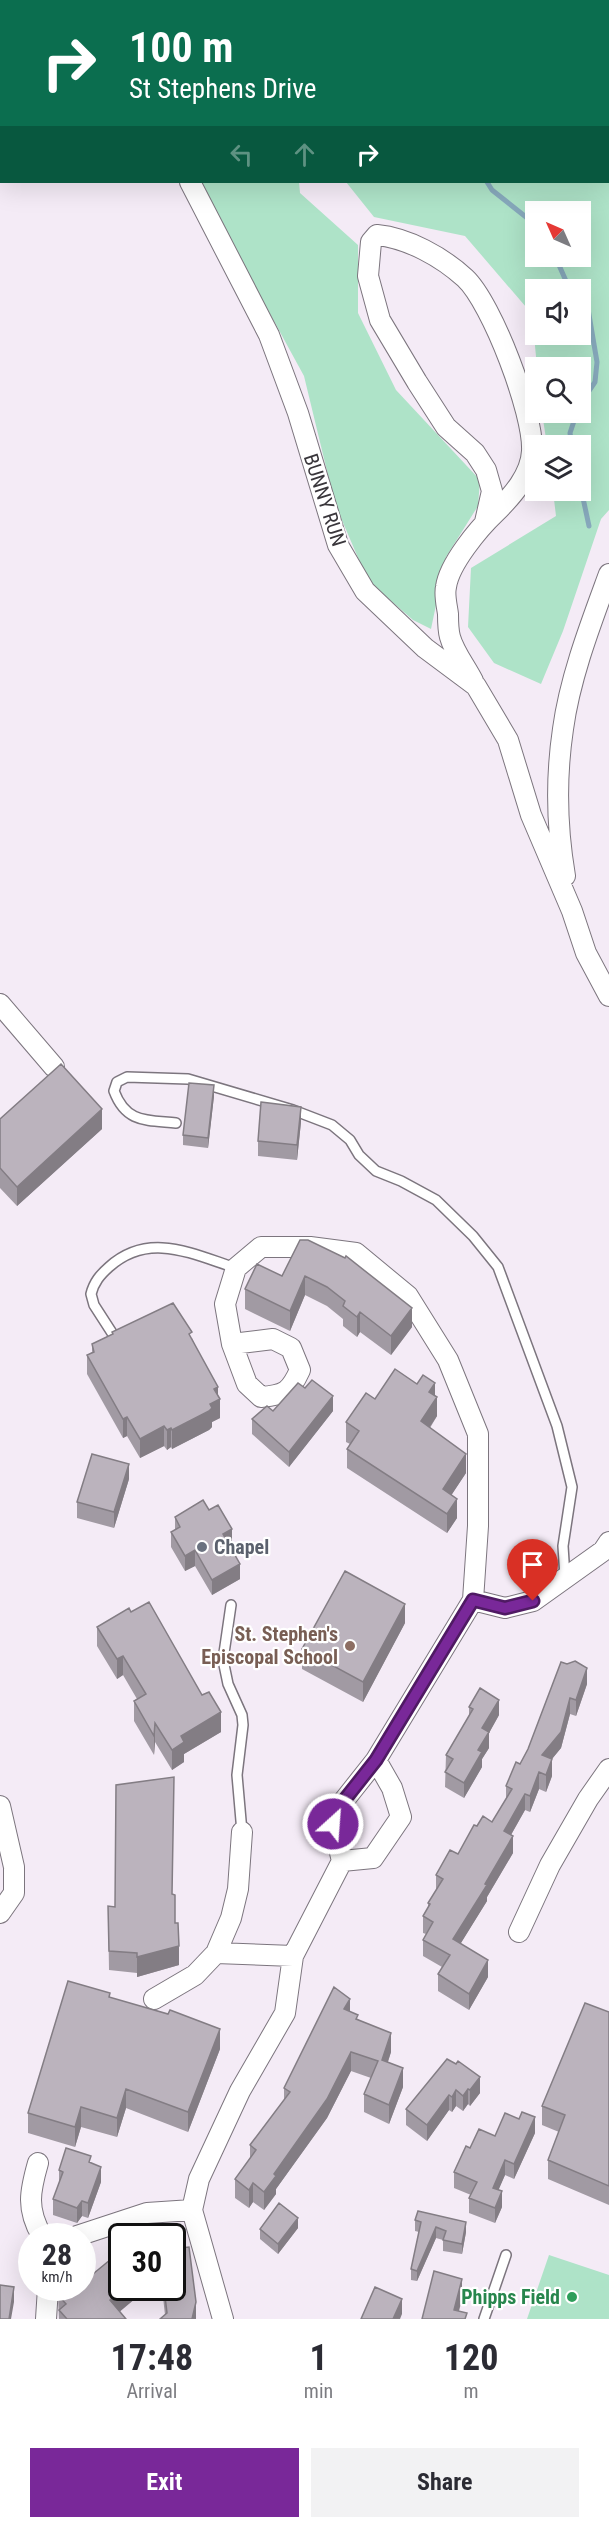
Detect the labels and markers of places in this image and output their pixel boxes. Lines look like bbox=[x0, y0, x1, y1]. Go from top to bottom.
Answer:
place label: Chapel bbox=[214, 1535, 269, 1559]
pin bbox=[507, 1539, 558, 1601]
marker: Chapel bbox=[195, 1540, 209, 1554]
place label: St. Stephen's Episcopal School bbox=[201, 1622, 338, 1669]
marker: St. Stephen's Episcopal School bbox=[343, 1639, 357, 1653]
place label: Phipps Field bbox=[461, 2285, 560, 2309]
marker: Phipps Field bbox=[565, 2290, 579, 2304]

